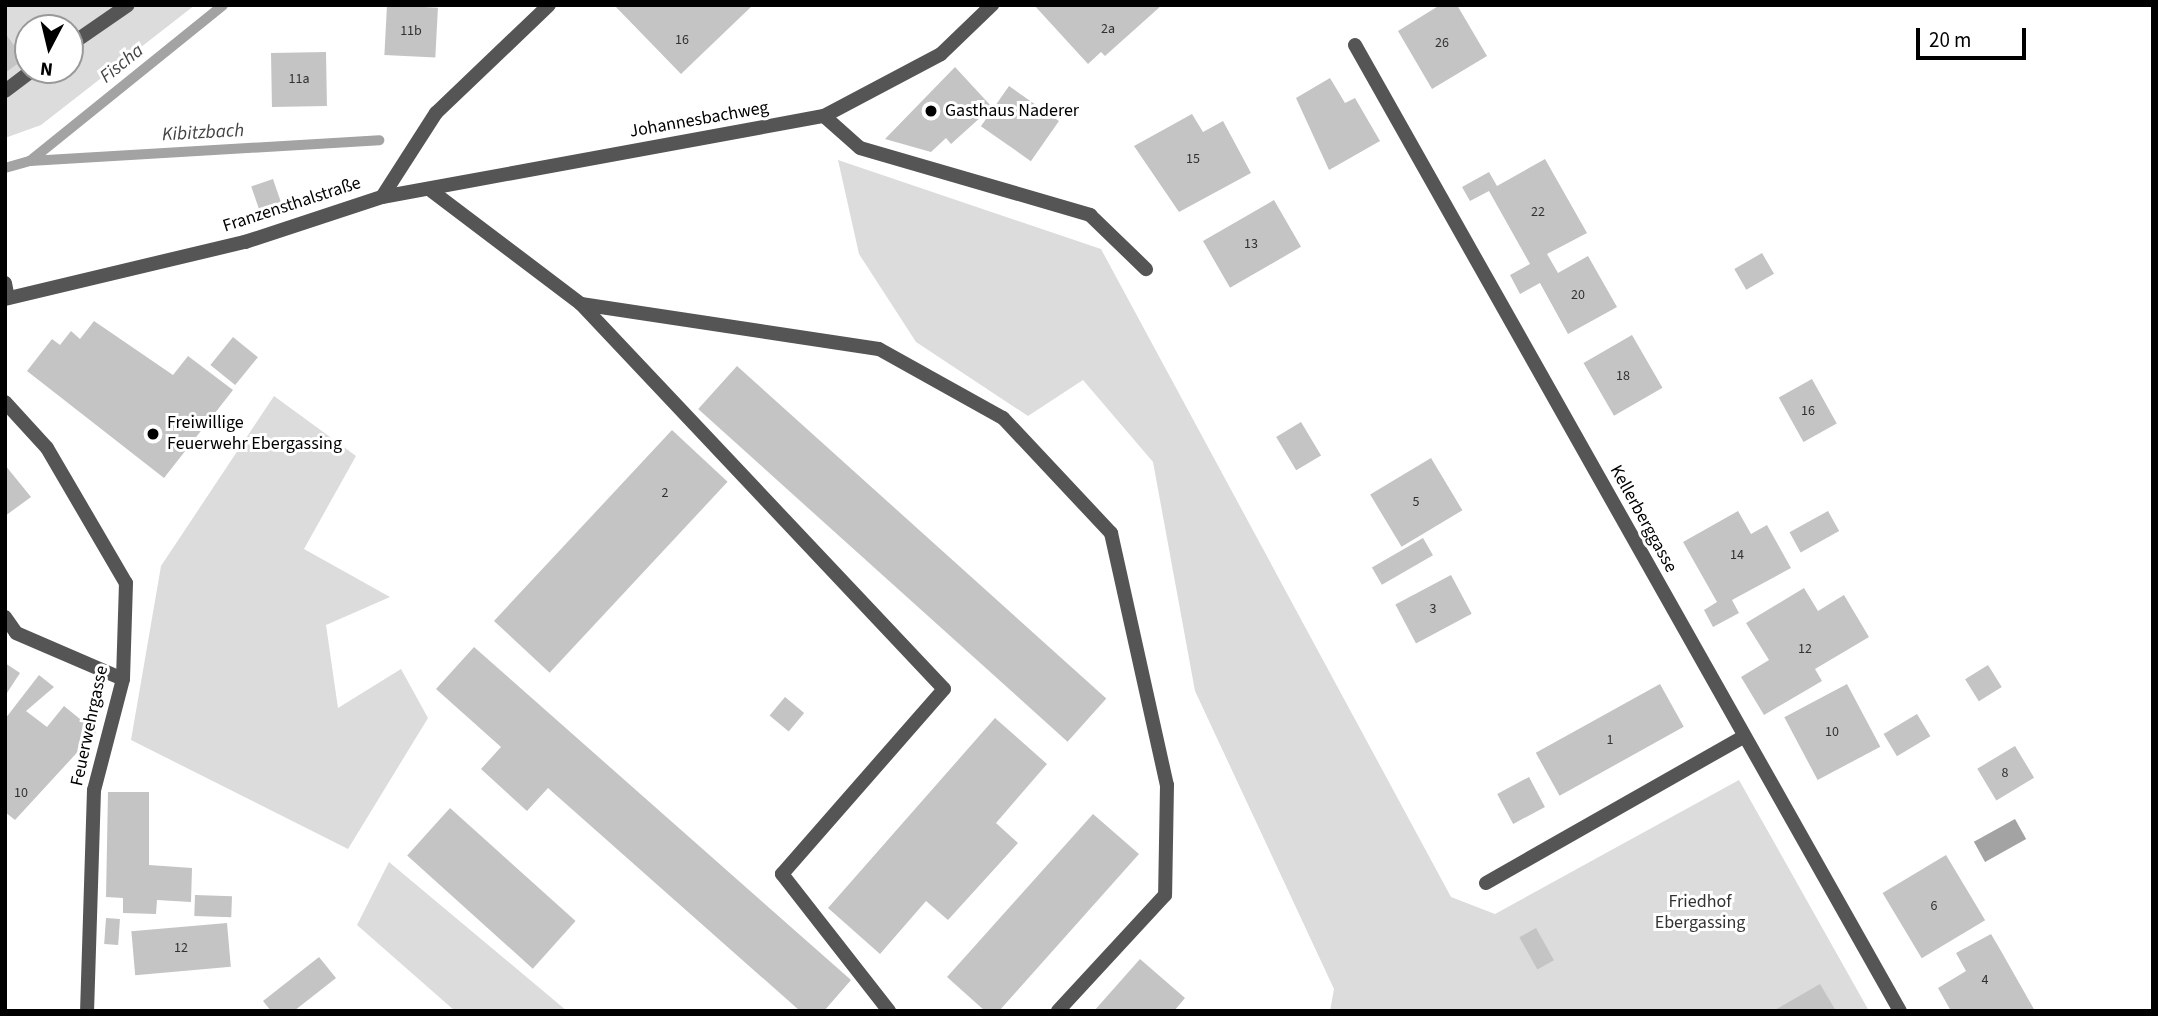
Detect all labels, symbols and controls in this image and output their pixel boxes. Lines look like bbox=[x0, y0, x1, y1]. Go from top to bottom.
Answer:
north arrow bbox=[14, 14, 84, 84]
scale bar bbox=[1920, 14, 2030, 58]
house number: 2a bbox=[1101, 21, 1115, 37]
house number: 11b bbox=[400, 23, 422, 39]
text: 20 m bbox=[1929, 25, 1971, 55]
house number: 16 bbox=[675, 32, 689, 48]
house number: 26 bbox=[1435, 35, 1449, 51]
water label: Fischa bbox=[96, 40, 148, 88]
text: N bbox=[39, 54, 55, 83]
house number: 11a bbox=[289, 71, 309, 87]
street label: Johannesbachweg bbox=[628, 97, 770, 143]
place label: Gasthaus Naderer bbox=[945, 100, 1079, 122]
marker: Gasthaus Naderer bbox=[923, 103, 939, 119]
water label: Kibitzbach bbox=[161, 119, 245, 147]
house number: 15 bbox=[1186, 151, 1200, 167]
street label: Franzensthalstraße bbox=[220, 173, 364, 237]
house number: 22 bbox=[1531, 204, 1545, 220]
house number: 13 bbox=[1244, 236, 1258, 252]
house number: 20 bbox=[1571, 287, 1585, 303]
house number: 18 bbox=[1616, 368, 1630, 384]
house number: 16 bbox=[1801, 403, 1815, 419]
place label: Freiwillige Feuerwehr Ebergassing bbox=[167, 413, 342, 456]
marker: Freiwillige Feuerwehr Ebergassing bbox=[145, 426, 161, 442]
street label: Kellerberggasse bbox=[1605, 462, 1681, 576]
house number: 2 bbox=[662, 485, 668, 501]
house number: 5 bbox=[1413, 494, 1419, 510]
house number: 14 bbox=[1730, 547, 1744, 563]
house number: 3 bbox=[1430, 601, 1436, 617]
house number: 12 bbox=[1798, 641, 1812, 657]
street label: Feuerwehrgasse bbox=[67, 664, 113, 788]
house number: 10 bbox=[1825, 724, 1839, 740]
house number: 1 bbox=[1607, 732, 1613, 748]
house number: 8 bbox=[2002, 765, 2008, 781]
house number: 10 bbox=[14, 785, 28, 801]
park label: Friedhof Ebergassing bbox=[1655, 892, 1745, 934]
house number: 6 bbox=[1931, 898, 1937, 914]
house number: 12 bbox=[174, 940, 188, 956]
house number: 4 bbox=[1982, 972, 1988, 988]

